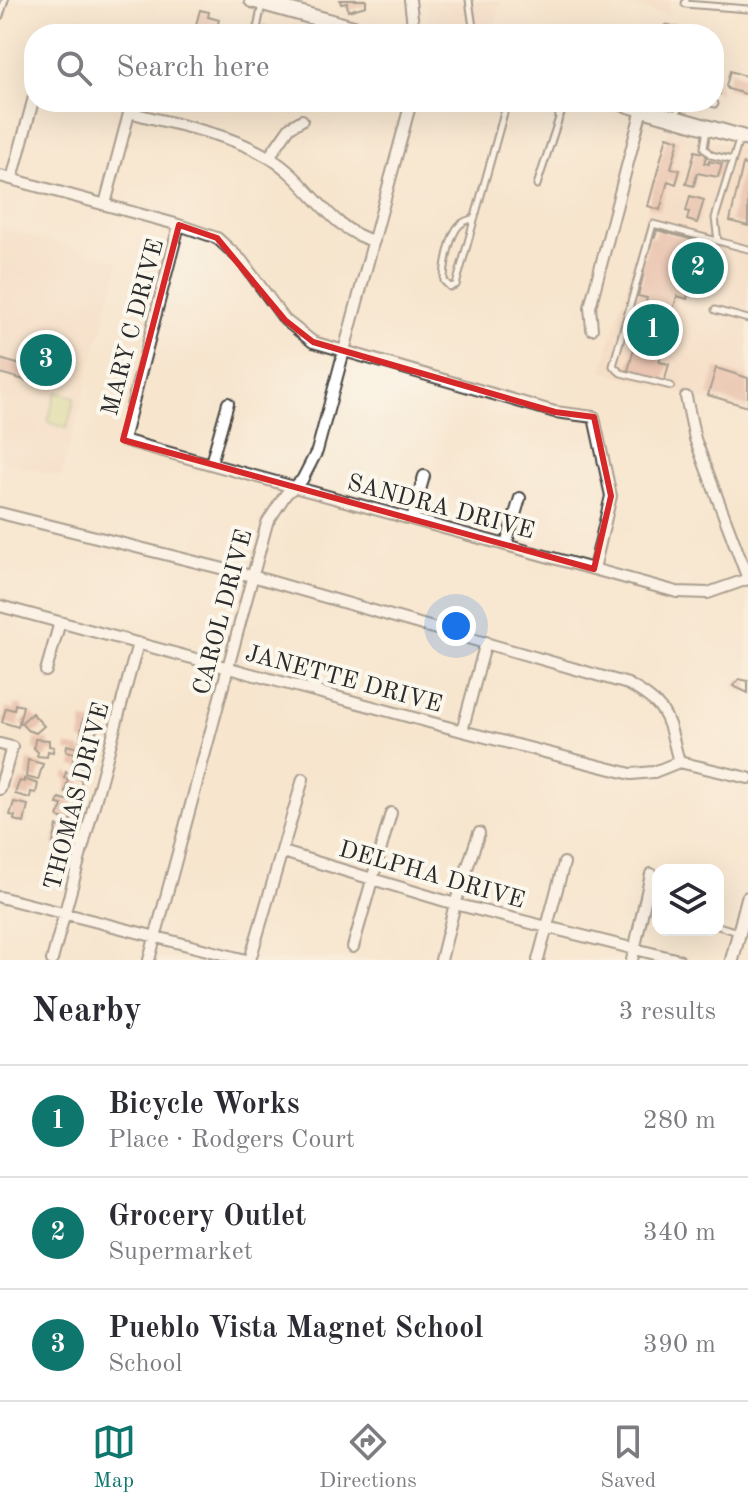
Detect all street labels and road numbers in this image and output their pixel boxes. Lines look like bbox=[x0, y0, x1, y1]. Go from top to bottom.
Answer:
street label: MARY C DRIVE bbox=[99, 237, 169, 419]
street label: SANDRA DRIVE bbox=[344, 471, 537, 544]
street label: CAROL DRIVE bbox=[190, 527, 258, 698]
street label: JANETTE DRIVE bbox=[242, 642, 445, 718]
street label: THOMAS DRIVE bbox=[41, 700, 115, 893]
street label: DELPHA DRIVE bbox=[336, 838, 527, 914]

